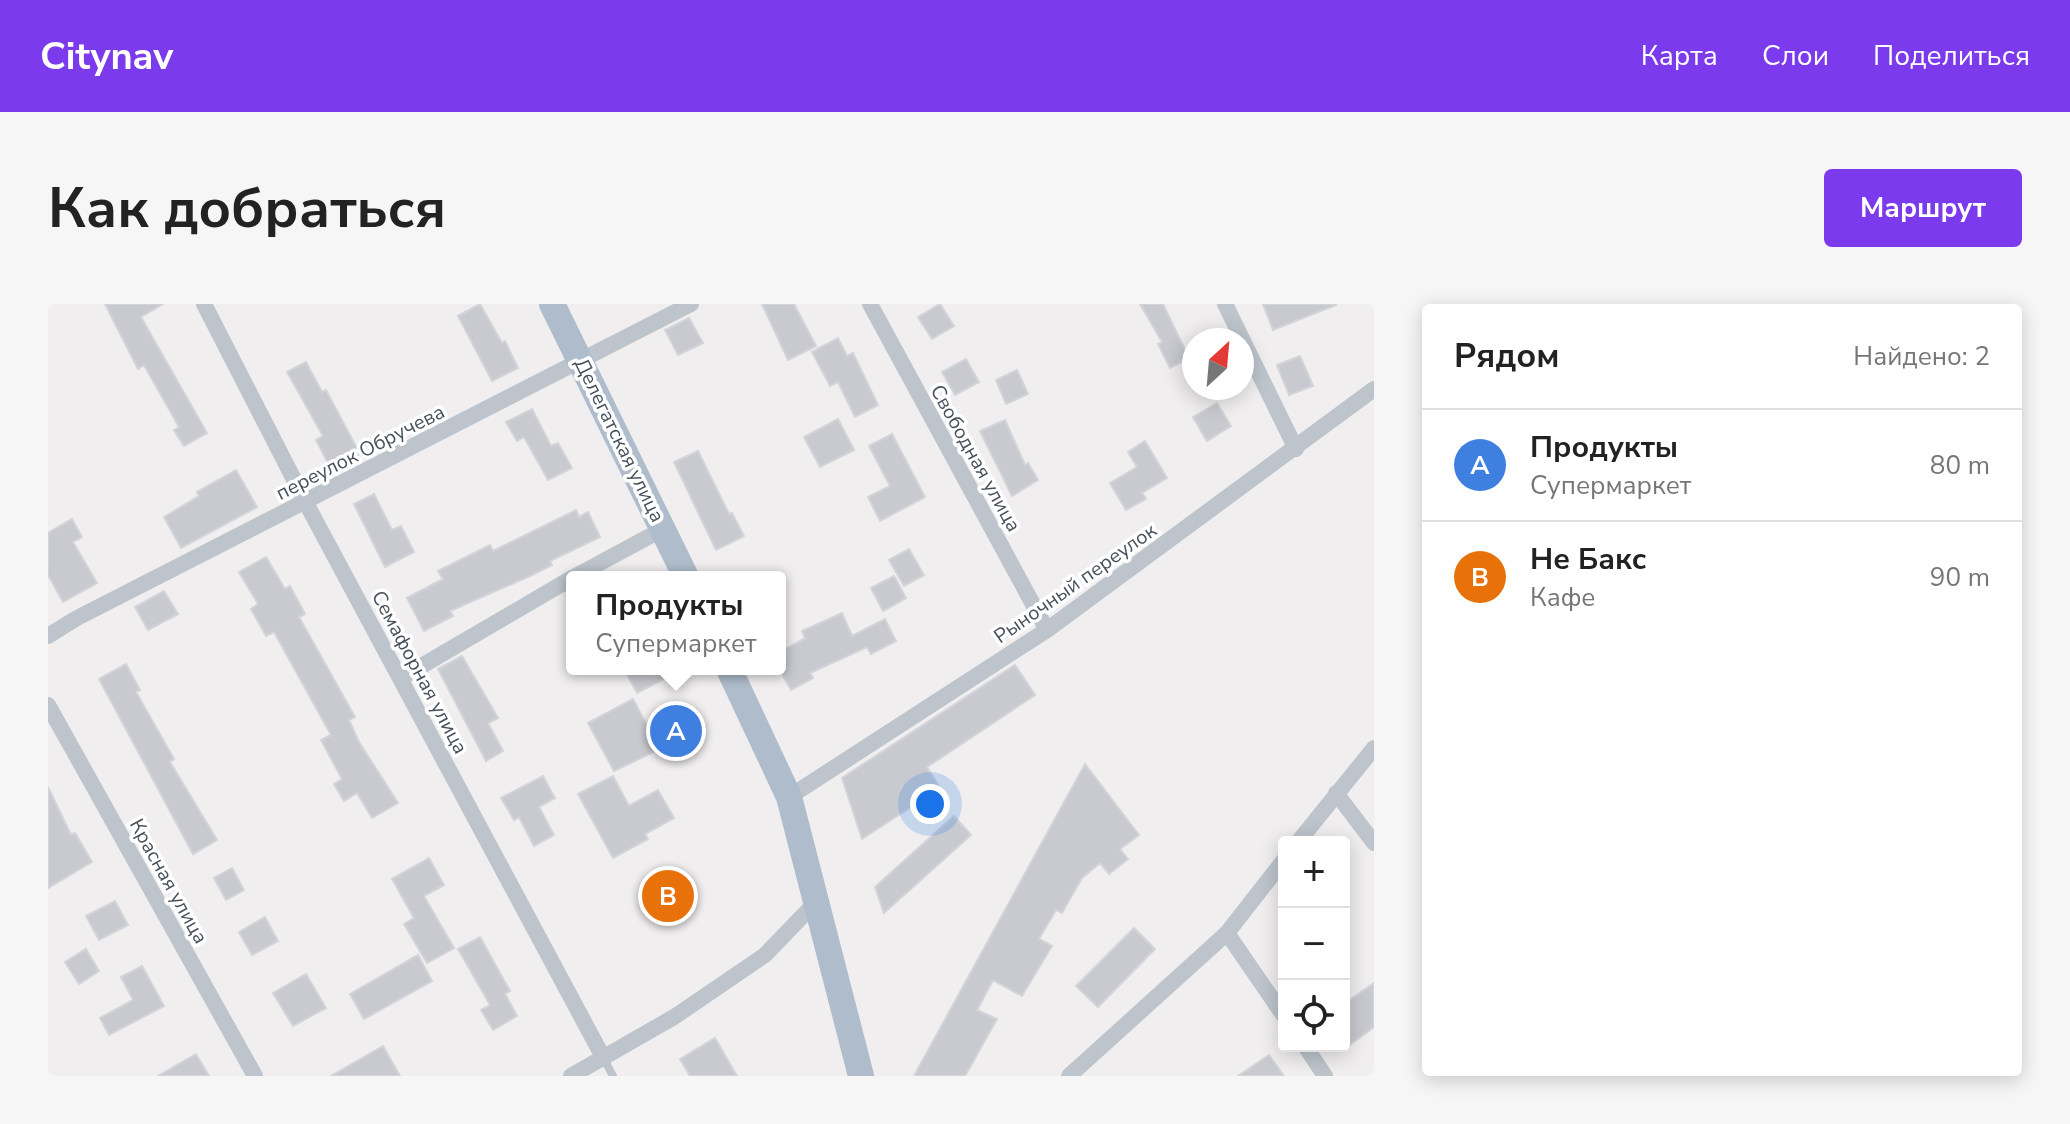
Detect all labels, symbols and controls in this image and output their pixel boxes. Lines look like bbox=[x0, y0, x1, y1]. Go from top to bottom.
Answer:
text: Citynav bbox=[40, 31, 173, 82]
text: Карта bbox=[1641, 37, 1718, 75]
text: Слои bbox=[1762, 37, 1829, 75]
text: Поделиться bbox=[1873, 37, 2030, 75]
button: Маршрут bbox=[1824, 169, 2022, 247]
text: Как добраться bbox=[48, 170, 446, 247]
north arrow bbox=[1182, 328, 1254, 400]
text: Рядом bbox=[1454, 333, 1560, 379]
text: Найдено: 2 bbox=[1853, 339, 1990, 374]
street label: Делегатская улица bbox=[568, 354, 671, 527]
street label: Свободная улица bbox=[924, 380, 1027, 537]
street label: переулок Обручева bbox=[271, 398, 449, 507]
text: Продукты bbox=[1530, 427, 1678, 468]
text: A bbox=[1470, 448, 1490, 483]
text: 80 m bbox=[1930, 448, 1990, 483]
text: Супермаркет bbox=[1530, 468, 1691, 503]
street label: Рыночный переулок bbox=[989, 517, 1162, 650]
text: Не Бакс bbox=[1530, 539, 1646, 580]
text: B bbox=[1471, 560, 1489, 595]
text: 90 m bbox=[1930, 560, 1990, 595]
popup bbox=[566, 571, 786, 675]
text: Кафе bbox=[1530, 580, 1595, 615]
text: Продукты bbox=[595, 585, 743, 626]
street label: Семафорная улица bbox=[365, 586, 474, 759]
text: Супермаркет bbox=[595, 626, 757, 661]
pin: A bbox=[650, 701, 702, 761]
your location bbox=[910, 784, 950, 824]
street label: Красная улица bbox=[123, 814, 214, 949]
map controls bbox=[1278, 836, 1350, 1052]
button: + bbox=[1278, 836, 1350, 908]
pin: B bbox=[642, 866, 694, 926]
button: − bbox=[1278, 908, 1350, 980]
button: locate bbox=[1278, 980, 1350, 1052]

